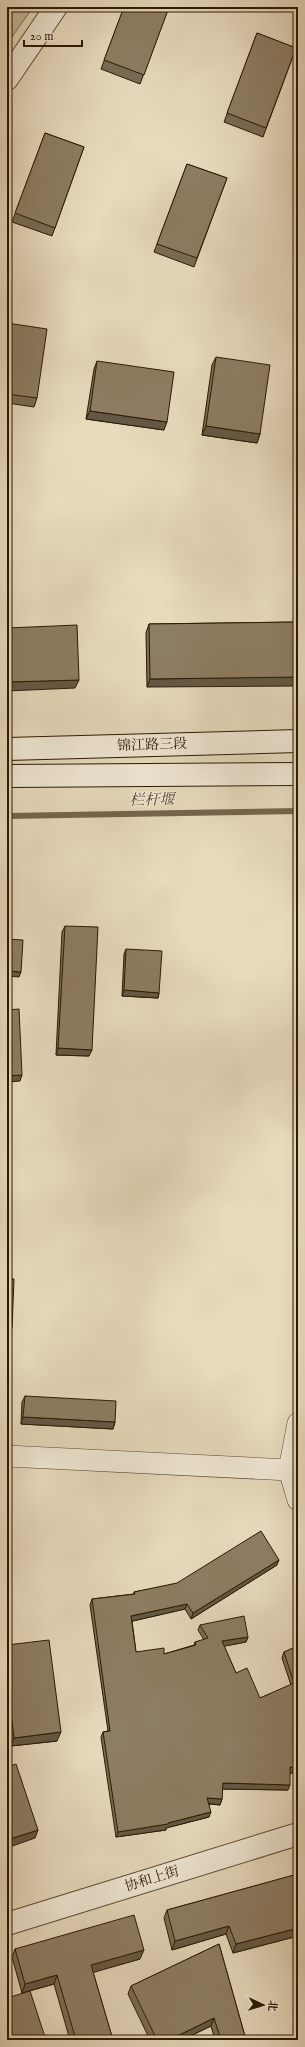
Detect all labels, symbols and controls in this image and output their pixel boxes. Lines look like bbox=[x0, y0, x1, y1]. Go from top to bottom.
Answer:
scale bar bbox=[24, 22, 82, 48]
text: 20 m bbox=[30, 29, 53, 44]
street label: 锦江路三段 bbox=[117, 735, 187, 755]
water label: 栏杆堰 bbox=[129, 790, 178, 810]
street label: 协和上街 bbox=[123, 1862, 181, 1896]
north arrow bbox=[243, 1985, 283, 2025]
text: 北 bbox=[265, 2000, 279, 2012]

